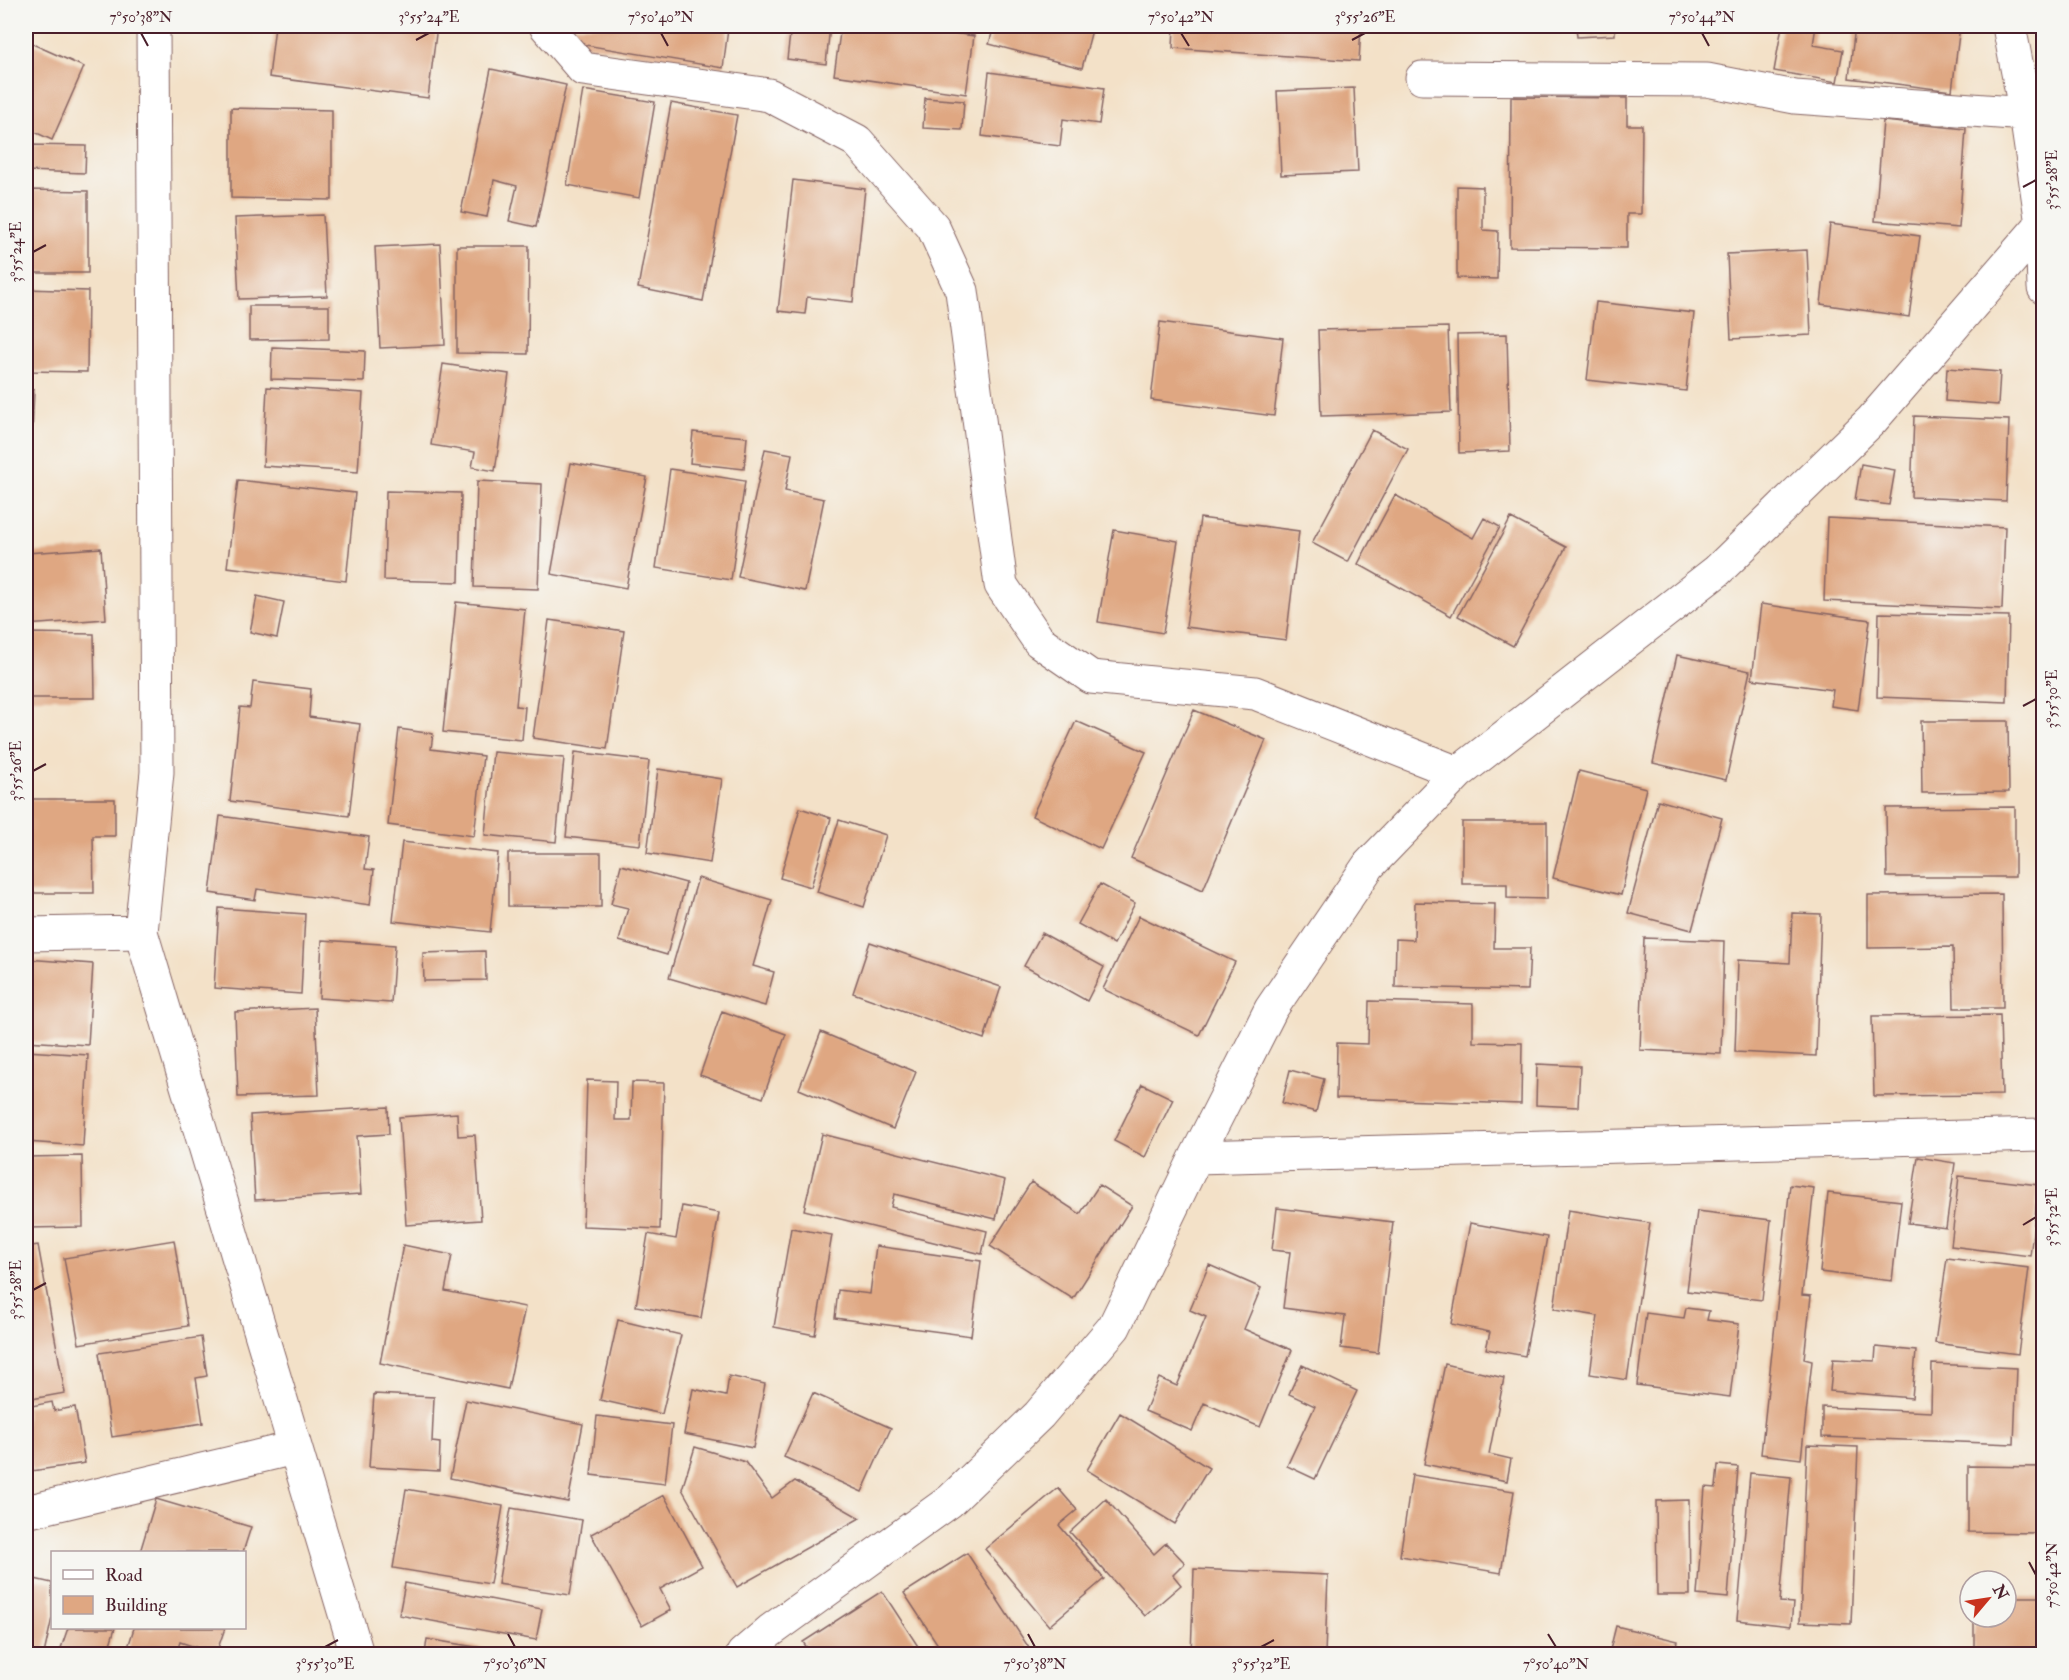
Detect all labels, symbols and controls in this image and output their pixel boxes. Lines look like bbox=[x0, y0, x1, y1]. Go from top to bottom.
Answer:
text: 7°50'38"N bbox=[110, 8, 173, 27]
text: 3°55'24"E bbox=[398, 8, 460, 27]
text: 7°50'40"N bbox=[628, 8, 695, 27]
text: 7°50'42"N bbox=[1148, 8, 1214, 27]
text: 3°55'26"E bbox=[1335, 8, 1395, 27]
text: 7°50'44"N bbox=[1669, 8, 1736, 27]
text: 3°55'28"E bbox=[2043, 150, 2062, 210]
text: 3°55'24"E bbox=[7, 221, 26, 283]
text: 3°55'30"E bbox=[2043, 669, 2062, 728]
text: 3°55'26"E bbox=[7, 741, 26, 801]
text: 3°55'32"E bbox=[2043, 1187, 2062, 1246]
text: 3°55'28"E bbox=[7, 1260, 26, 1320]
text: 7°50'42"N bbox=[2043, 1542, 2062, 1608]
legend bbox=[51, 1551, 246, 1629]
text: Road bbox=[105, 1564, 143, 1587]
north arrow bbox=[1958, 1569, 2018, 1629]
text: N bbox=[1988, 1580, 2013, 1604]
text: Building bbox=[105, 1594, 168, 1617]
text: 3°55'30"E bbox=[296, 1655, 355, 1674]
text: 7°50'36"N bbox=[483, 1655, 547, 1674]
text: 7°50'38"N bbox=[1004, 1655, 1067, 1674]
text: 3°55'32"E bbox=[1232, 1655, 1291, 1674]
text: 7°50'40"N bbox=[1523, 1655, 1590, 1674]

